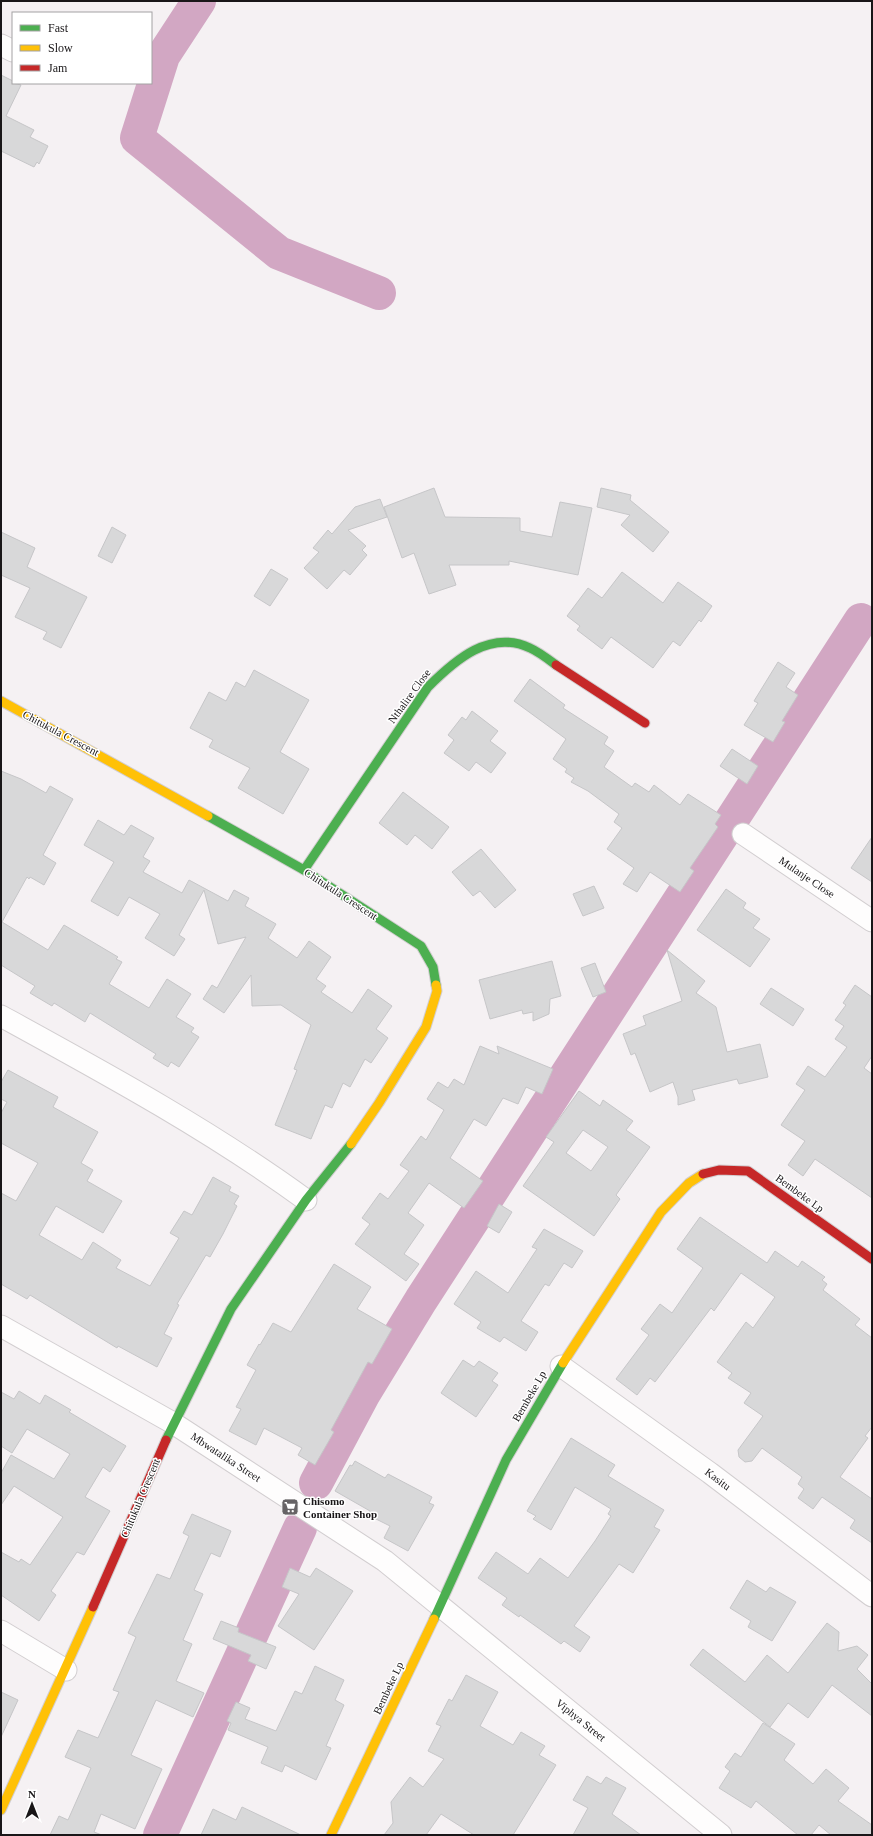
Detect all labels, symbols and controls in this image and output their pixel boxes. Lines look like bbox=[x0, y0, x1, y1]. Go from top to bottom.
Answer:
legend bbox=[12, 12, 152, 84]
text: Fast bbox=[48, 21, 69, 35]
text: Slow bbox=[48, 41, 73, 55]
text: Jam bbox=[48, 61, 68, 75]
street label: Nthalire Close bbox=[385, 667, 433, 725]
street label: Chitukula Crescent bbox=[21, 708, 101, 758]
street label: Mulanje Close bbox=[777, 854, 837, 900]
street label: Chitukula Crescent bbox=[302, 866, 380, 922]
street label: Bembeke Lp bbox=[774, 1172, 827, 1215]
street label: Bembeke Lp bbox=[510, 1368, 549, 1423]
street label: Mbwatalika Street bbox=[189, 1430, 263, 1484]
street label: Chitukula Crescent bbox=[118, 1457, 162, 1539]
street label: Kasitu bbox=[703, 1466, 733, 1493]
place label: Chisomo Container Shop bbox=[303, 1495, 377, 1520]
supermarket icon: Chisomo Container Shop bbox=[280, 1497, 300, 1517]
street label: Bembeke Lp bbox=[371, 1659, 406, 1716]
street label: Viphya Street bbox=[554, 1696, 608, 1744]
north arrow bbox=[12, 1784, 52, 1824]
text: N bbox=[28, 1788, 36, 1800]

